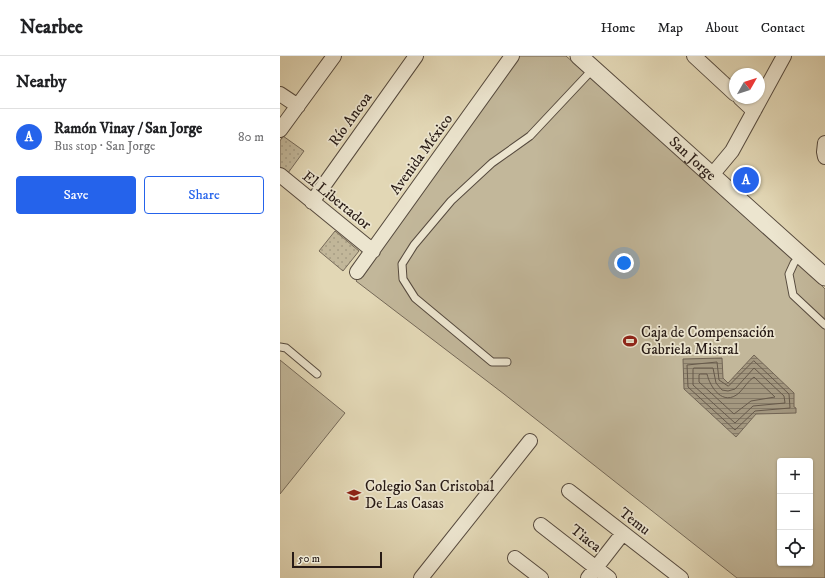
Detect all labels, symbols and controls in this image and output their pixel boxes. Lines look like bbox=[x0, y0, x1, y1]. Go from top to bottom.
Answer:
text: Nearbee bbox=[20, 16, 83, 39]
text: Home bbox=[601, 19, 635, 37]
text: Map bbox=[657, 19, 683, 37]
text: About bbox=[705, 19, 739, 37]
text: Contact bbox=[761, 19, 805, 37]
north arrow bbox=[729, 68, 765, 104]
text: Nearby bbox=[16, 71, 66, 93]
street label: Río Ancoa bbox=[325, 88, 377, 150]
street label: Avenida México bbox=[386, 110, 457, 199]
text: Ramón Vinay / San Jorge bbox=[54, 119, 202, 138]
text: A bbox=[25, 129, 33, 145]
text: 80 m bbox=[238, 129, 264, 145]
street label: San Jorge bbox=[665, 132, 720, 185]
text: Bus stop · San Jorge bbox=[54, 138, 155, 154]
pin: A bbox=[733, 165, 759, 195]
street label: El Libertador bbox=[298, 167, 375, 234]
button: Save bbox=[16, 176, 136, 214]
button: Share bbox=[144, 176, 264, 214]
your location bbox=[614, 253, 634, 273]
place label: Caja de Compensación Gabriela Mistral bbox=[641, 323, 775, 359]
sports icon: Caja de Compensación Gabriela Mistral bbox=[622, 333, 638, 349]
map controls bbox=[777, 458, 813, 566]
button: + bbox=[777, 458, 813, 494]
place label: Colegio San Cristobal De Las Casas bbox=[365, 477, 495, 513]
school or university icon: Colegio San Cristobal De Las Casas bbox=[346, 487, 362, 503]
button: − bbox=[777, 494, 813, 530]
street label: Temu bbox=[615, 503, 654, 540]
street label: Tiaca bbox=[566, 520, 606, 557]
button: locate bbox=[777, 530, 813, 566]
scale bar bbox=[292, 550, 382, 569]
text: 50 m bbox=[298, 552, 320, 566]

